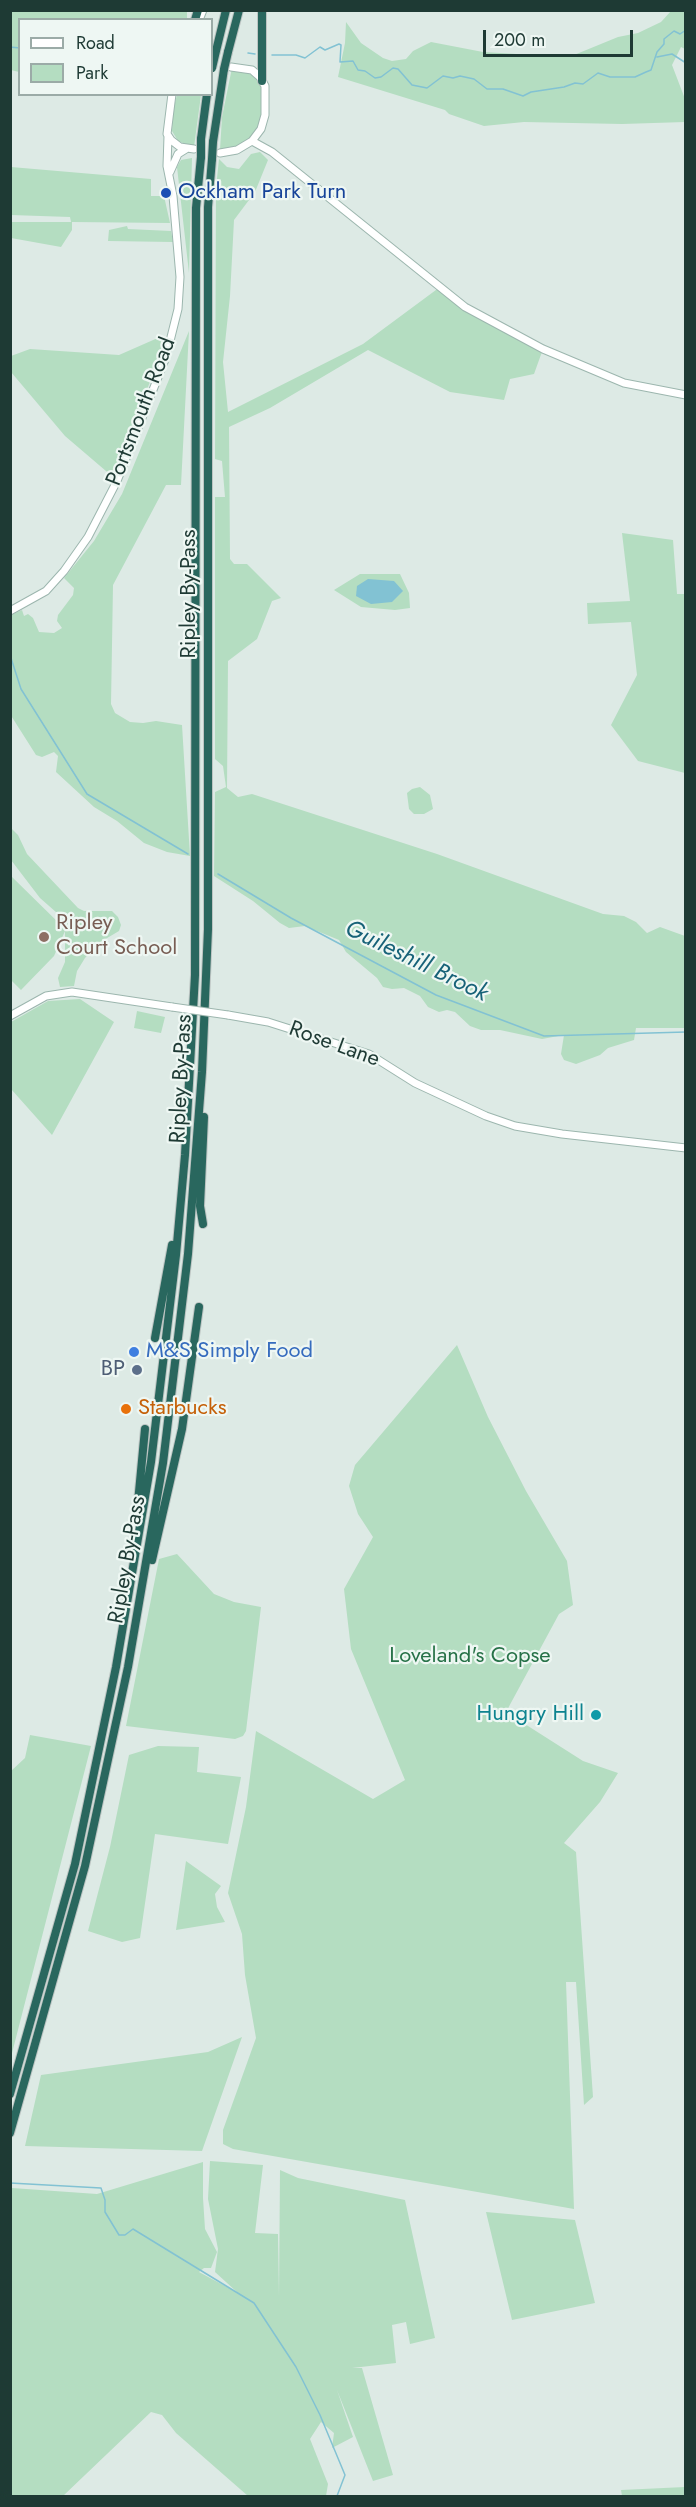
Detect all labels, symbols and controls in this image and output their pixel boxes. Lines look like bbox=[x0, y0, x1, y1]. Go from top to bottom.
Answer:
legend bbox=[18, 18, 213, 96]
scale bar bbox=[486, 18, 636, 56]
text: 200 m bbox=[494, 27, 545, 53]
text: Road bbox=[76, 30, 115, 56]
text: Park bbox=[76, 60, 108, 86]
place label: Ockham Park Turn bbox=[178, 180, 346, 206]
marker: Ockham Park Turn bbox=[159, 186, 173, 200]
street label: Portsmouth Road bbox=[102, 334, 182, 490]
street label: Ripley By-Pass bbox=[177, 529, 203, 659]
place label: Ripley Court School bbox=[56, 911, 177, 962]
water label: Guileshill Brook bbox=[340, 915, 492, 1009]
marker: Ripley Court School bbox=[37, 930, 51, 944]
street label: Ripley By-Pass bbox=[165, 1014, 199, 1144]
street label: Rose Lane bbox=[285, 1016, 383, 1074]
place label: M&S Simply Food bbox=[146, 1339, 313, 1365]
marker: M&S Simply Food bbox=[127, 1345, 141, 1359]
place label: BP bbox=[101, 1357, 125, 1383]
marker: BP bbox=[130, 1363, 144, 1377]
place label: Starbucks bbox=[138, 1396, 227, 1422]
marker: Starbucks bbox=[119, 1402, 133, 1416]
street label: Ripley By-Pass bbox=[104, 1494, 152, 1626]
park label: Loveland's Copse bbox=[389, 1644, 551, 1670]
place label: Hungry Hill bbox=[477, 1702, 584, 1728]
marker: Hungry Hill bbox=[589, 1708, 603, 1722]

